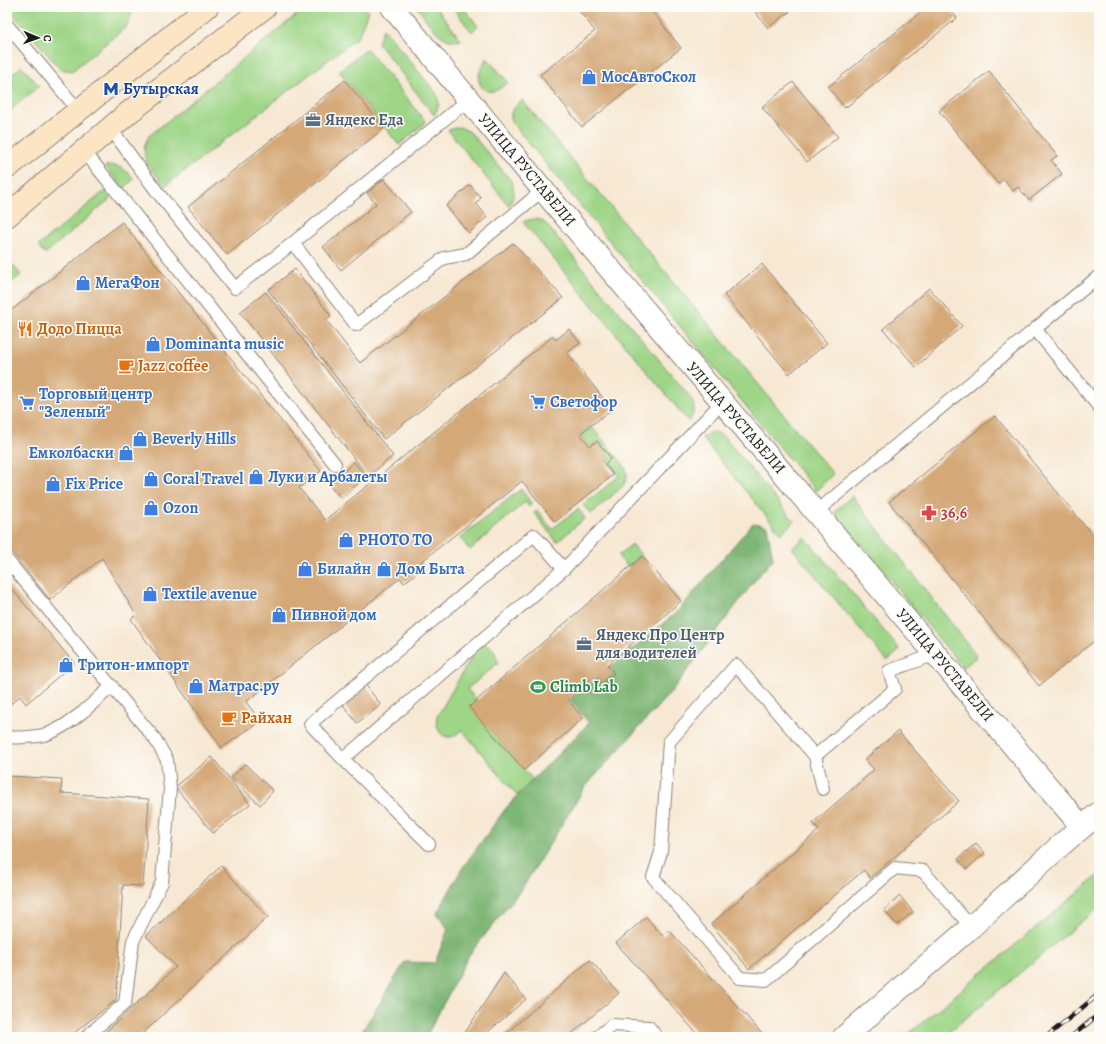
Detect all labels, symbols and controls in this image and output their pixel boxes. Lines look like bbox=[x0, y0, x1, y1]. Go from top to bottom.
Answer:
north arrow bbox=[18, 18, 58, 58]
text: С bbox=[40, 35, 55, 42]
place label: МосАвтоСкол bbox=[601, 66, 696, 88]
shop icon: МосАвтоСкол bbox=[580, 68, 598, 86]
place label: Бутырская bbox=[123, 78, 199, 100]
metro station icon: Бутырская bbox=[102, 80, 120, 98]
place label: Яндекс Еда bbox=[325, 109, 404, 131]
street label: УЛИЦА РУСТАВЕЛИ bbox=[473, 109, 581, 231]
office icon: Яндекс Еда bbox=[304, 111, 322, 129]
place label: МегаФон bbox=[95, 272, 160, 294]
shop icon: МегаФон bbox=[74, 274, 92, 292]
place label: Додо Пицца bbox=[37, 318, 122, 340]
restaurant icon: Додо Пицца bbox=[16, 320, 34, 338]
place label: Dominanta music bbox=[165, 333, 284, 355]
shop icon: Dominanta music bbox=[144, 335, 162, 353]
place label: Jazz coffee bbox=[138, 355, 208, 377]
cafe icon: Jazz coffee bbox=[117, 357, 135, 375]
street label: УЛИЦА РУСТАВЕЛИ bbox=[681, 357, 791, 479]
place label: Торговый центр "Зеленый" bbox=[39, 383, 153, 423]
place label: Светофор bbox=[550, 391, 618, 413]
supermarket icon: Светофор bbox=[529, 393, 547, 411]
supermarket icon: Торговый центр "Зеленый" bbox=[18, 394, 36, 412]
place label: Beverly Hills bbox=[152, 428, 236, 450]
shop icon: Beverly Hills bbox=[131, 430, 149, 448]
place label: Емколбаски bbox=[28, 442, 114, 464]
shop icon: Емколбаски bbox=[117, 444, 135, 462]
place label: Луки и Арбалеты bbox=[268, 466, 388, 488]
place label: Coral Travel bbox=[163, 468, 244, 490]
shop icon: Луки и Арбалеты bbox=[247, 468, 265, 486]
shop icon: Coral Travel bbox=[142, 470, 160, 488]
place label: Fix Price bbox=[65, 473, 123, 495]
shop icon: Fix Price bbox=[44, 475, 62, 493]
place label: Ozon bbox=[163, 497, 198, 519]
shop icon: Ozon bbox=[142, 499, 160, 517]
place label: 36,6 bbox=[941, 502, 968, 524]
pharmacy icon: 36,6 bbox=[920, 504, 938, 522]
place label: PHOTO TO bbox=[358, 529, 432, 551]
shop icon: PHOTO TO bbox=[337, 531, 355, 549]
place label: Билайн bbox=[317, 558, 371, 580]
place label: Дом Быта bbox=[396, 558, 465, 580]
shop icon: Билайн bbox=[296, 560, 314, 578]
shop icon: Дом Быта bbox=[375, 560, 393, 578]
place label: Textile avenue bbox=[162, 583, 257, 605]
shop icon: Textile avenue bbox=[141, 585, 159, 603]
place label: Пивной дом bbox=[291, 604, 377, 626]
street label: УЛИЦА РУСТАВЕЛИ bbox=[891, 604, 999, 726]
shop icon: Пивной дом bbox=[270, 606, 288, 624]
place label: Яндекс Про Центр для водителей bbox=[595, 624, 725, 664]
office icon: Яндекс Про Центр для водителей bbox=[575, 635, 593, 653]
place label: Тритон-импорт bbox=[78, 654, 190, 676]
shop icon: Тритон-импорт bbox=[57, 656, 75, 674]
place label: Матрас.ру bbox=[208, 675, 279, 697]
place label: Climb Lab bbox=[550, 676, 618, 698]
shop icon: Матрас.ру bbox=[187, 677, 205, 695]
sports icon: Climb Lab bbox=[529, 678, 547, 696]
place label: Райхан bbox=[241, 707, 292, 729]
cafe icon: Райхан bbox=[220, 709, 238, 727]

